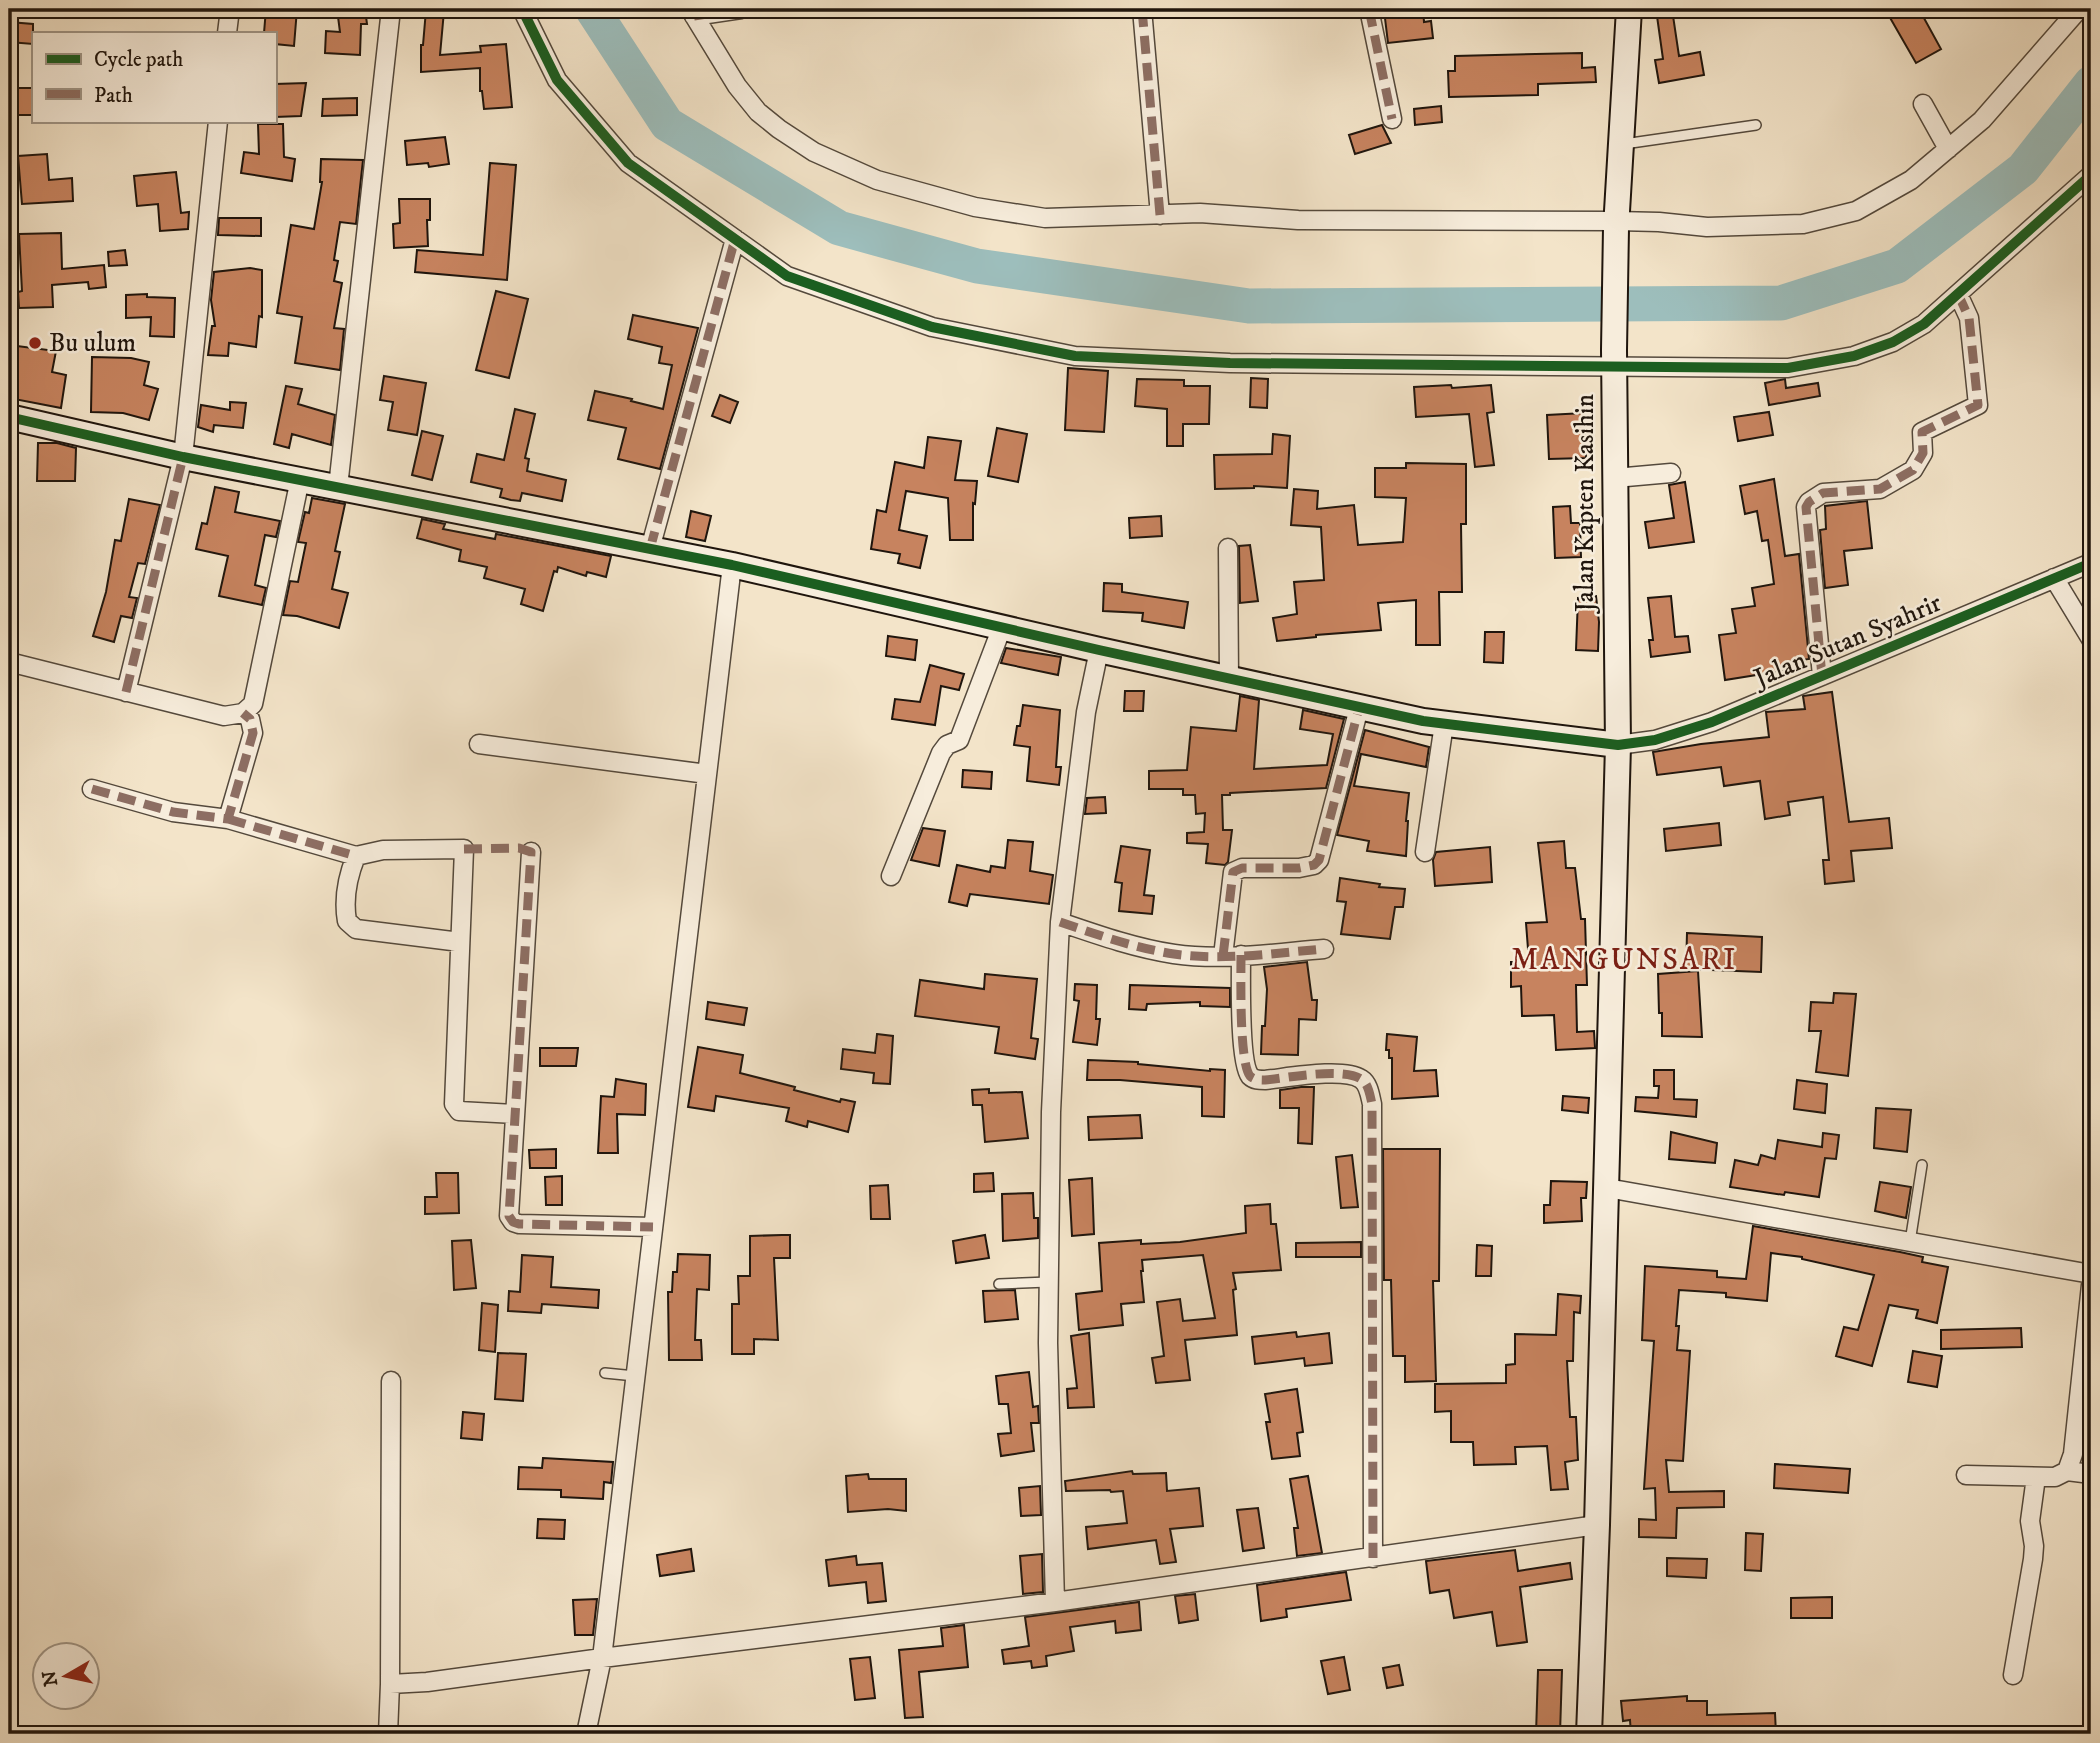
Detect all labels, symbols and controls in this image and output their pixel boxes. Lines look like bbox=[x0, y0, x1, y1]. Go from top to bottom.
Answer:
legend bbox=[32, 32, 276, 122]
text: Cycle path bbox=[94, 47, 183, 73]
text: Path bbox=[94, 83, 133, 109]
place label: Bu ulum bbox=[49, 327, 136, 360]
marker: Bu ulum bbox=[27, 335, 43, 351]
street label: Jalan Kapten Kasihin bbox=[1569, 394, 1602, 614]
street label: Jalan Sutan Syahrir bbox=[1748, 587, 1947, 696]
district label: MANGUNSARI bbox=[1511, 942, 1737, 979]
north arrow bbox=[32, 1642, 102, 1712]
text: N bbox=[38, 1669, 63, 1688]

